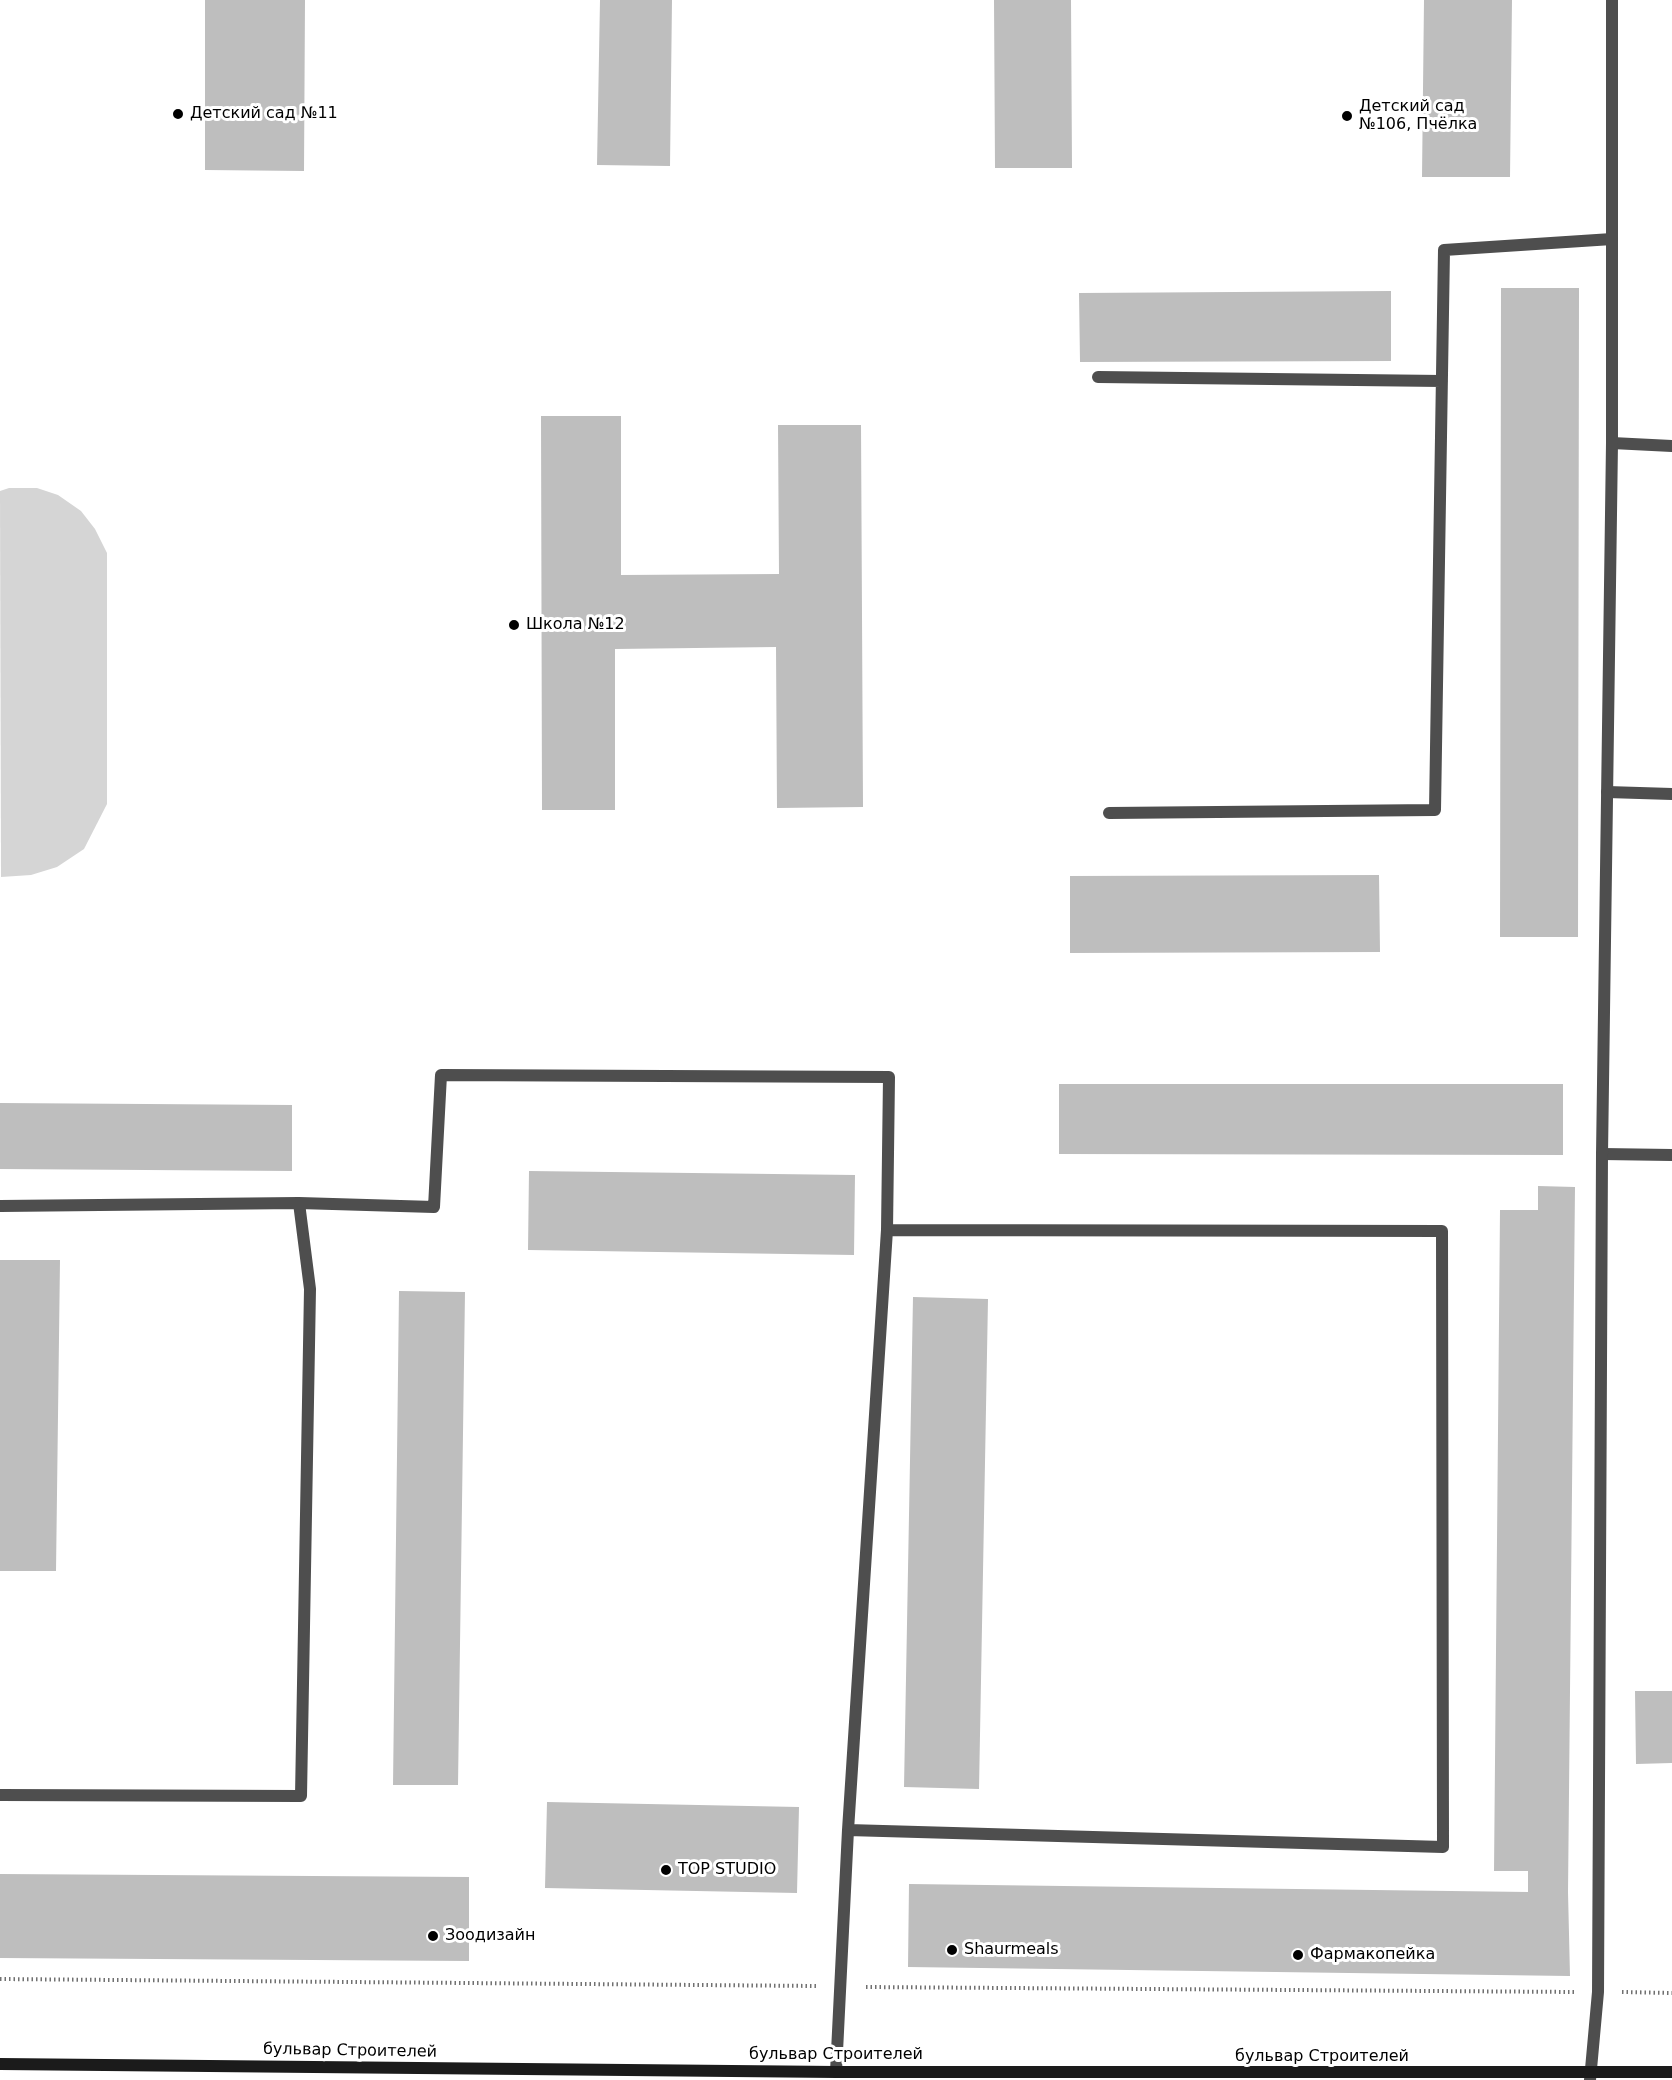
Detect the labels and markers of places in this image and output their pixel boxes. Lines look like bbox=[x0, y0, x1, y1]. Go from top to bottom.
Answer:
place label: Детский сад №106, Пчёлка bbox=[1359, 97, 1477, 135]
place label: Детский сад №11 bbox=[190, 104, 338, 124]
marker: Детский сад №11 bbox=[171, 107, 185, 121]
marker: Детский сад №106, Пчёлка bbox=[1340, 109, 1354, 123]
place label: Школа №12 bbox=[526, 615, 625, 635]
marker: Школа №12 bbox=[507, 618, 521, 632]
place label: TOP STUDIO bbox=[678, 1860, 776, 1880]
marker: TOP STUDIO bbox=[659, 1863, 673, 1877]
place label: Зоодизайн bbox=[445, 1926, 535, 1946]
marker: Зоодизайн bbox=[426, 1929, 440, 1943]
place label: Shaurmeals bbox=[964, 1940, 1059, 1960]
marker: Shaurmeals bbox=[945, 1943, 959, 1957]
place label: Фармакопейка bbox=[1310, 1945, 1435, 1965]
marker: Фармакопейка bbox=[1291, 1948, 1305, 1962]

